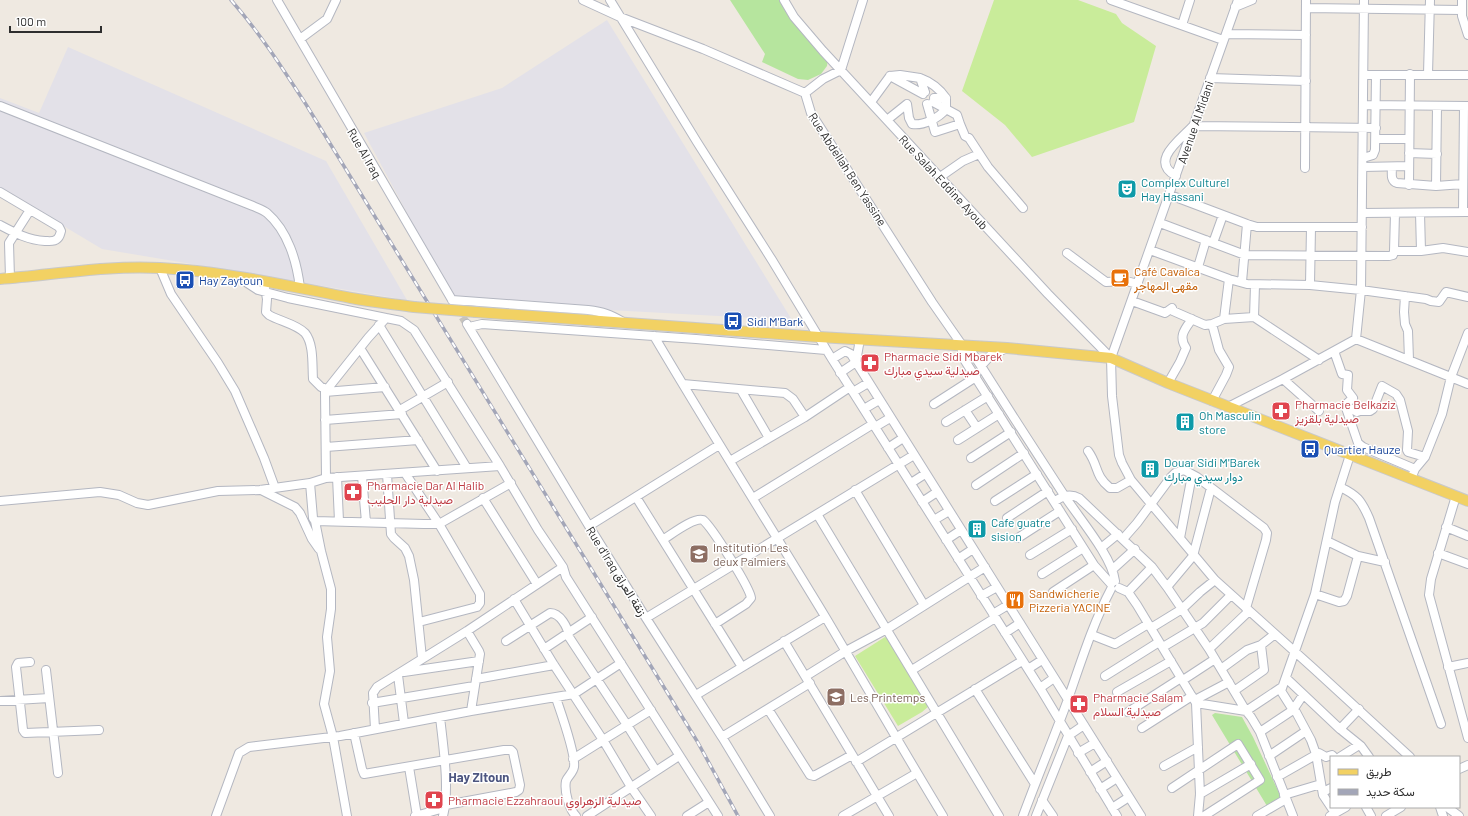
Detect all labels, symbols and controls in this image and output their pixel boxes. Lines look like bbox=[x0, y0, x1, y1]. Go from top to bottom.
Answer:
scale bar bbox=[10, 8, 101, 34]
text: 100 m bbox=[16, 14, 46, 28]
street label: Avenue Al Midani bbox=[1174, 79, 1216, 165]
street label: Rue Abdellah Ben Yassine bbox=[806, 110, 890, 228]
street label: Rue Al Iraq bbox=[345, 126, 385, 180]
street label: Rue Salah Eddine Ayoub bbox=[897, 132, 991, 232]
place label: Complex Culturel Hay Hassani bbox=[1141, 175, 1229, 203]
theatre icon: Complex Culturel Hay Hassani bbox=[1116, 178, 1138, 200]
place label: Café Cavalca مقهى المهاجر bbox=[1133, 264, 1200, 294]
cafe icon: Café Cavalca مقهى المهاجر bbox=[1109, 267, 1131, 289]
bus stop icon: Hay Zaytoun bbox=[174, 269, 196, 291]
place label: Hay Zaytoun bbox=[199, 273, 263, 287]
bus stop icon: Sidi M'Bark bbox=[722, 310, 744, 332]
place label: Sidi M'Bark bbox=[747, 314, 803, 328]
place label: Pharmacie Sidi Mbarek صيدلية سيدي مبارك bbox=[884, 349, 1002, 381]
pharmacy icon: Pharmacie Sidi Mbarek صيدلية سيدي مبارك bbox=[859, 352, 881, 374]
place label: Pharmacie Belkaziz صيدلية بلقزيز bbox=[1294, 397, 1396, 427]
pharmacy icon: Pharmacie Belkaziz صيدلية بلقزيز bbox=[1270, 400, 1292, 422]
place label: Oh Masculin store bbox=[1199, 408, 1261, 436]
building icon: Oh Masculin store bbox=[1174, 411, 1196, 433]
bus stop icon: Quartier Hauze bbox=[1299, 438, 1321, 460]
place label: Quartier Hauze bbox=[1324, 442, 1401, 456]
place label: Douar Sidi M'Barek دوار سيدي مبارك bbox=[1164, 455, 1260, 487]
building icon: Douar Sidi M'Barek دوار سيدي مبارك bbox=[1139, 458, 1161, 480]
place label: Pharmacie Dar Al Halib صيدلية دار الحليب bbox=[367, 478, 484, 508]
pharmacy icon: Pharmacie Dar Al Halib صيدلية دار الحليب bbox=[342, 481, 364, 503]
place label: Cafe guatre sision bbox=[991, 515, 1051, 543]
building icon: Cafe guatre sision bbox=[966, 518, 988, 540]
street label: Rue d'Iraq زنقة العراق bbox=[582, 524, 650, 619]
place label: Institution Les deux Palmiers bbox=[713, 540, 789, 568]
school or university icon: Institution Les deux Palmiers bbox=[688, 543, 710, 565]
place label: Sandwicherie Pizzeria YACINE bbox=[1029, 586, 1111, 614]
restaurant icon: Sandwicherie Pizzeria YACINE bbox=[1004, 589, 1026, 611]
school or university icon: Les Printemps bbox=[825, 686, 847, 708]
place label: Les Printemps bbox=[850, 690, 925, 704]
place label: Pharmacie Salam صيدلية السلام bbox=[1093, 690, 1183, 720]
pharmacy icon: Pharmacie Salam صيدلية السلام bbox=[1068, 693, 1090, 715]
legend bbox=[1330, 756, 1460, 808]
text: طريق bbox=[1366, 764, 1392, 780]
district label: Hay Zitoun bbox=[449, 769, 509, 785]
text: سكة حديد bbox=[1366, 784, 1415, 799]
pharmacy icon: Pharmacie Ezzahraoui صيدلية الزهراوي bbox=[423, 789, 445, 811]
place label: Pharmacie Ezzahraoui صيدلية الزهراوي bbox=[448, 793, 642, 811]

